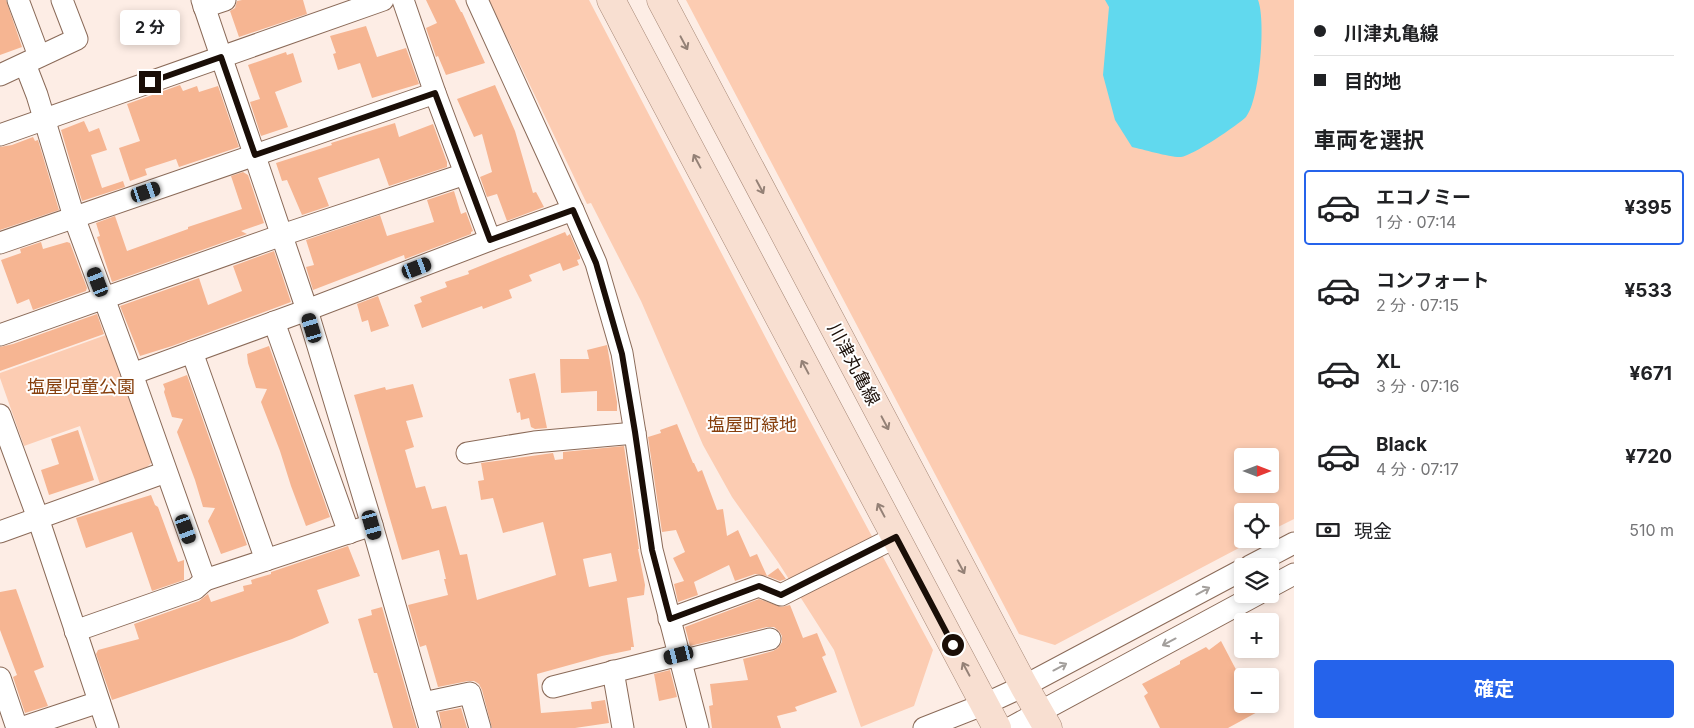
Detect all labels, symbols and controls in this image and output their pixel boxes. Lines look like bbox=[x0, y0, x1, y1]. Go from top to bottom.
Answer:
callout: 2 分 bbox=[120, 9, 180, 44]
text: 2 分 bbox=[135, 17, 165, 37]
text: 川津丸亀線 bbox=[1344, 22, 1439, 45]
one-way arrow bbox=[680, 35, 689, 50]
text: 目的地 bbox=[1344, 70, 1401, 93]
route end bbox=[139, 71, 161, 93]
text: 車両を選択 bbox=[1314, 127, 1424, 153]
one-way arrow bbox=[692, 154, 701, 169]
one-way arrow bbox=[755, 179, 765, 194]
car bbox=[129, 180, 162, 204]
icon: car bbox=[1316, 185, 1361, 230]
text: エコノミー bbox=[1376, 186, 1471, 209]
text: ¥395 bbox=[1624, 196, 1672, 219]
text: 1 分 · 07:14 bbox=[1376, 212, 1456, 232]
car bbox=[400, 256, 433, 280]
car bbox=[85, 265, 110, 299]
icon: car bbox=[1316, 268, 1361, 313]
text: コンフォート bbox=[1376, 269, 1489, 292]
text: ¥533 bbox=[1624, 279, 1672, 302]
text: 2 分 · 07:15 bbox=[1376, 295, 1459, 315]
car bbox=[300, 311, 323, 345]
street label: 川津丸亀線 bbox=[824, 319, 884, 409]
text: XL bbox=[1376, 350, 1401, 373]
icon: car bbox=[1316, 351, 1361, 396]
one-way arrow bbox=[800, 360, 810, 374]
text: ¥671 bbox=[1630, 362, 1672, 385]
park label: 塩屋児童公園 bbox=[27, 376, 135, 397]
text: 3 分 · 07:16 bbox=[1376, 376, 1459, 396]
park label: 塩屋町緑地 bbox=[707, 414, 797, 435]
one-way arrow bbox=[881, 415, 890, 430]
text: Black bbox=[1376, 433, 1427, 456]
icon: car bbox=[1316, 434, 1361, 479]
text: ¥720 bbox=[1625, 445, 1672, 468]
north arrow bbox=[1234, 448, 1279, 492]
map controls bbox=[1234, 448, 1279, 713]
text: 4 分 · 07:17 bbox=[1376, 459, 1459, 479]
button: locate bbox=[1234, 503, 1279, 548]
one-way arrow bbox=[876, 504, 886, 518]
car bbox=[360, 509, 383, 541]
car bbox=[173, 512, 198, 546]
icon: cash bbox=[1314, 516, 1342, 544]
text: 現金 bbox=[1354, 520, 1392, 543]
text: 510 m bbox=[1629, 520, 1674, 540]
button: layers bbox=[1234, 558, 1279, 603]
one-way arrow bbox=[957, 559, 966, 574]
one-way arrow bbox=[1196, 586, 1211, 596]
button: + bbox=[1234, 613, 1279, 658]
route start bbox=[942, 634, 964, 656]
one-way arrow bbox=[1161, 637, 1176, 647]
car bbox=[662, 644, 695, 666]
button: 確定 bbox=[1314, 660, 1674, 718]
one-way arrow bbox=[1052, 662, 1067, 671]
one-way arrow bbox=[960, 663, 970, 677]
button: − bbox=[1234, 668, 1279, 713]

